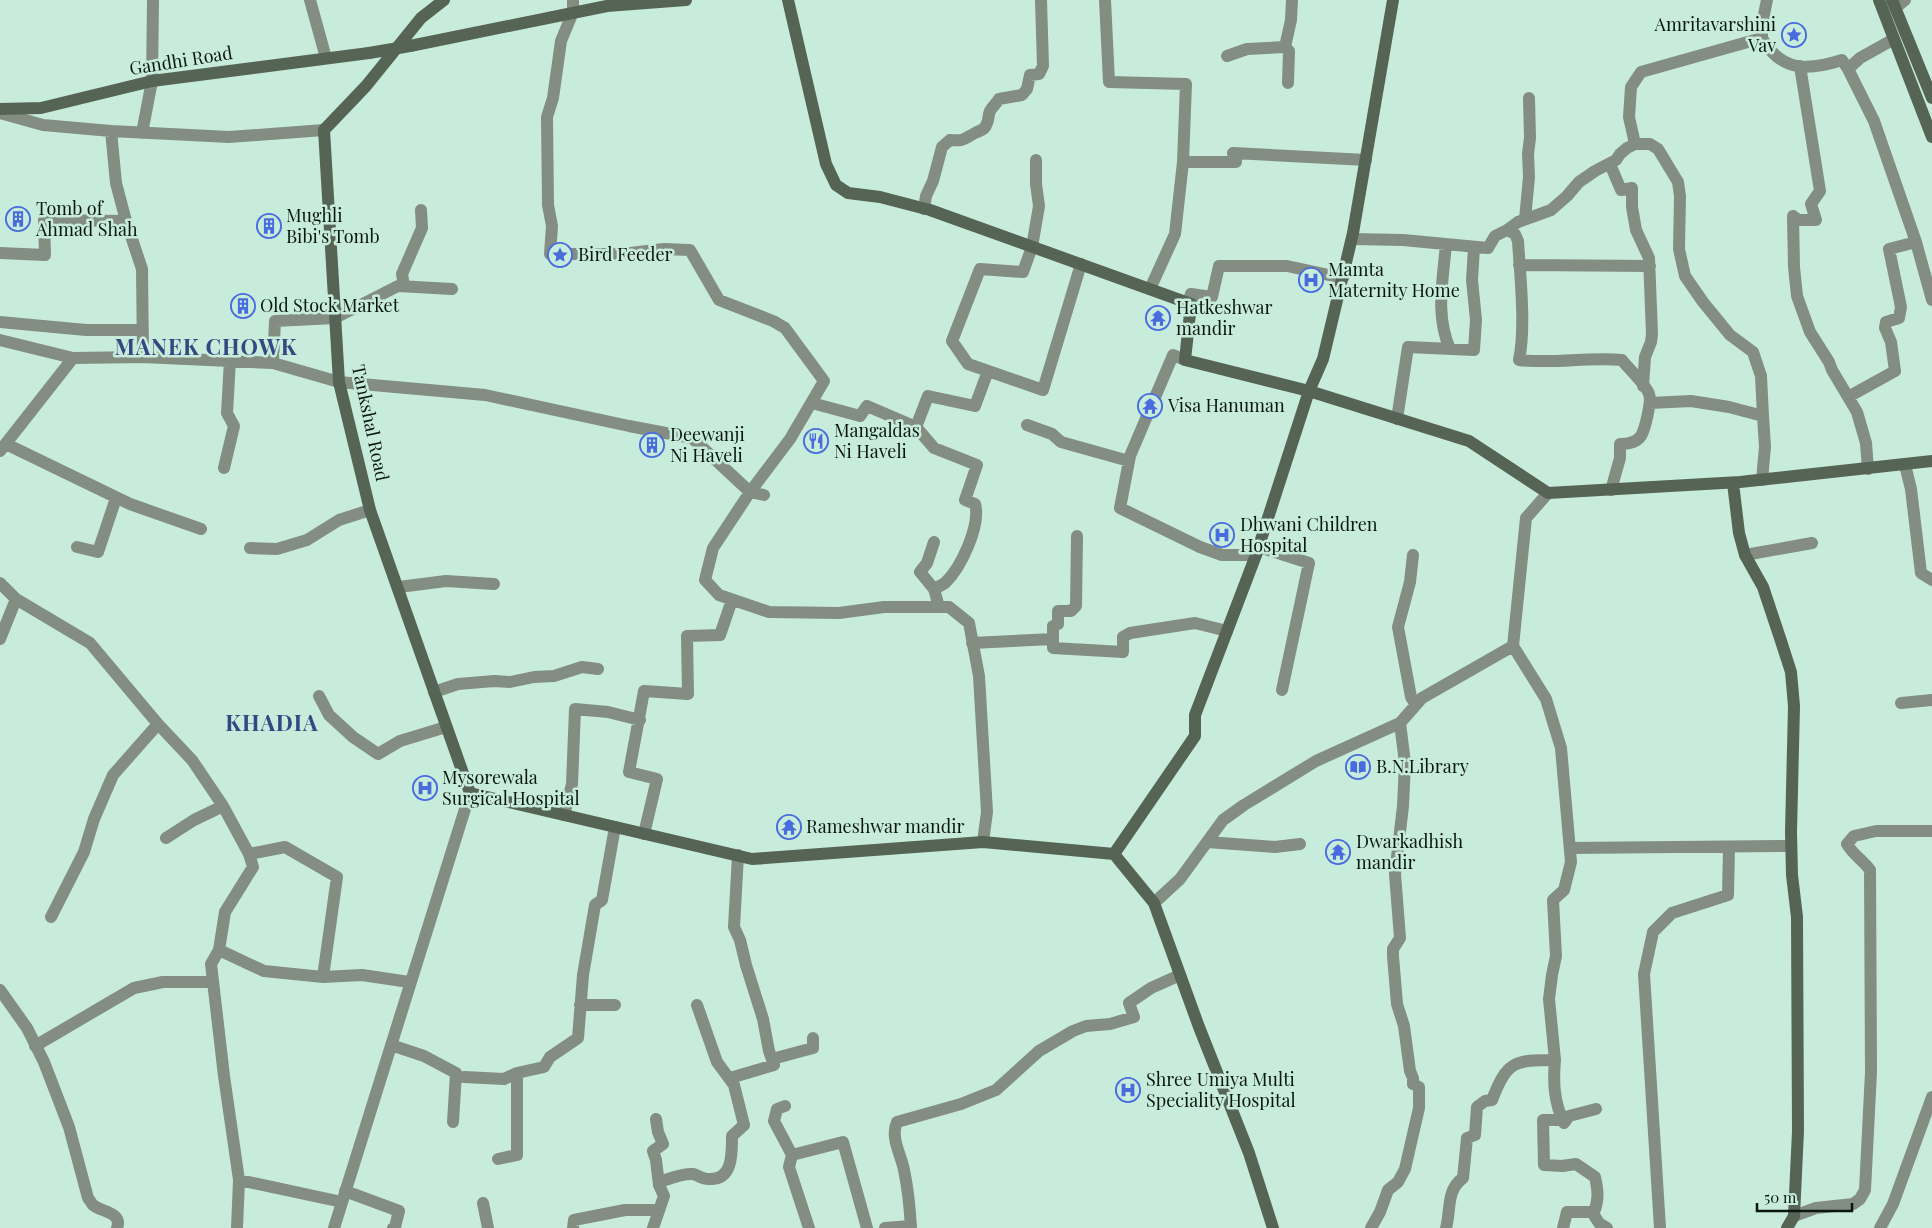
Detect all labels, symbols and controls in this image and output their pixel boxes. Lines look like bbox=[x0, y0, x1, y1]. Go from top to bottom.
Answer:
place label: Amritavarshini Vav bbox=[1654, 12, 1776, 57]
place icon: Amritavarshini Vav bbox=[1781, 22, 1807, 48]
street label: Gandhi Road bbox=[128, 40, 235, 80]
place label: Tomb of Ahmad Shah bbox=[35, 196, 138, 241]
place label: Mughli Bibi's Tomb bbox=[286, 203, 380, 248]
building icon: Tomb of Ahmad Shah bbox=[5, 206, 31, 232]
building icon: Mughli Bibi's Tomb bbox=[256, 213, 282, 239]
place icon: Bird Feeder bbox=[547, 242, 573, 268]
place label: Bird Feeder bbox=[578, 242, 673, 266]
place label: Mamta Maternity Home bbox=[1328, 257, 1460, 302]
hospital icon: Mamta Maternity Home bbox=[1298, 267, 1324, 293]
building icon: Old Stock Market bbox=[230, 293, 256, 319]
place label: Old Stock Market bbox=[260, 293, 400, 317]
place label: Hatkeshwar mandir bbox=[1176, 295, 1273, 340]
temple icon: Hatkeshwar mandir bbox=[1145, 305, 1171, 331]
district label: MANEK CHOWK bbox=[114, 331, 298, 361]
street label: Tankshal Road bbox=[347, 362, 395, 484]
temple icon: Visa Hanuman bbox=[1137, 393, 1163, 419]
place label: Visa Hanuman bbox=[1167, 393, 1285, 417]
place label: Mangaldas Ni Haveli bbox=[834, 418, 920, 463]
place label: Deewanji Ni Haveli bbox=[670, 422, 745, 467]
restaurant icon: Mangaldas Ni Haveli bbox=[803, 428, 829, 454]
building icon: Deewanji Ni Haveli bbox=[639, 432, 665, 458]
place label: Dhwani Children Hospital bbox=[1240, 512, 1378, 557]
hospital icon: Dhwani Children Hospital bbox=[1209, 522, 1235, 548]
district label: KHADIA bbox=[225, 707, 319, 737]
library icon: B.N.Library bbox=[1345, 754, 1371, 780]
place label: B.N.Library bbox=[1376, 754, 1469, 778]
place label: Mysorewala Surgical Hospital bbox=[442, 765, 580, 810]
hospital icon: Mysorewala Surgical Hospital bbox=[412, 775, 438, 801]
temple icon: Rameshwar mandir bbox=[776, 814, 802, 840]
place label: Rameshwar mandir bbox=[806, 814, 964, 838]
place label: Dwarkadhish mandir bbox=[1356, 829, 1463, 874]
temple icon: Dwarkadhish mandir bbox=[1325, 839, 1351, 865]
place label: Shree Umiya Multi Speciality Hospital bbox=[1146, 1067, 1296, 1112]
hospital icon: Shree Umiya Multi Speciality Hospital bbox=[1115, 1077, 1141, 1103]
scale bar bbox=[1757, 1180, 1852, 1212]
text: 50 m bbox=[1764, 1187, 1797, 1207]

